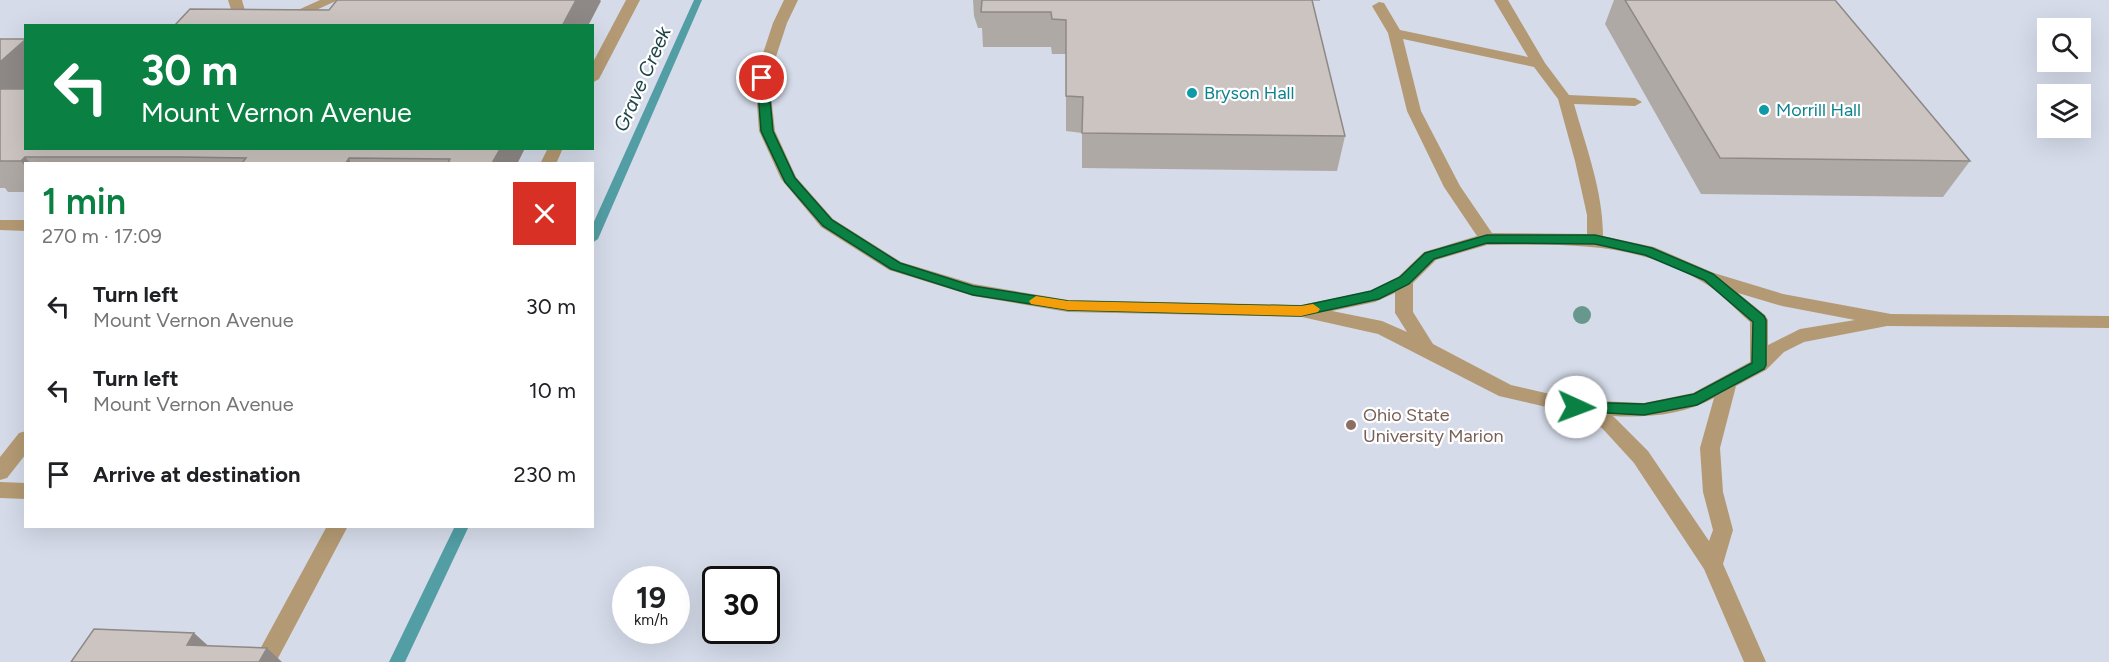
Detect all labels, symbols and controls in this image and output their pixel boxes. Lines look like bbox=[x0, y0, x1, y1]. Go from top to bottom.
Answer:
map controls bbox=[2037, 18, 2091, 138]
button: search bbox=[2037, 18, 2091, 72]
water label: Grave Creek bbox=[608, 21, 676, 135]
text: 30 m bbox=[141, 45, 238, 96]
icon: left bbox=[42, 48, 120, 126]
pin bbox=[736, 52, 787, 103]
icon: arrive bbox=[745, 61, 778, 94]
place label: Bryson Hall bbox=[1204, 82, 1295, 104]
button: layers bbox=[2037, 84, 2091, 138]
marker: Bryson Hall bbox=[1185, 86, 1199, 100]
text: Mount Vernon Avenue bbox=[141, 96, 412, 129]
place label: Morrill Hall bbox=[1776, 99, 1861, 121]
marker: Morrill Hall bbox=[1757, 103, 1771, 117]
text: 1 min bbox=[42, 180, 126, 223]
button: close bbox=[513, 182, 576, 245]
text: 270 m · 17:09 bbox=[42, 224, 162, 248]
text: Turn left bbox=[93, 281, 179, 308]
icon: left bbox=[42, 290, 75, 323]
text: 30 m bbox=[526, 293, 576, 320]
text: Mount Vernon Avenue bbox=[93, 308, 294, 332]
text: Turn left bbox=[93, 365, 179, 392]
icon: left bbox=[42, 374, 75, 407]
position arrow bbox=[1544, 375, 1608, 439]
text: 10 m bbox=[529, 377, 576, 404]
text: Mount Vernon Avenue bbox=[93, 392, 294, 416]
place label: Ohio State University Marion bbox=[1363, 404, 1503, 447]
marker: Ohio State University Marion bbox=[1344, 418, 1358, 432]
icon: arrive bbox=[42, 458, 75, 491]
text: Arrive at destination bbox=[93, 461, 301, 488]
text: 230 m bbox=[513, 461, 576, 488]
speed limit sign: 30 bbox=[702, 566, 780, 644]
text: 19 bbox=[636, 579, 666, 616]
text: km/h bbox=[634, 611, 668, 629]

